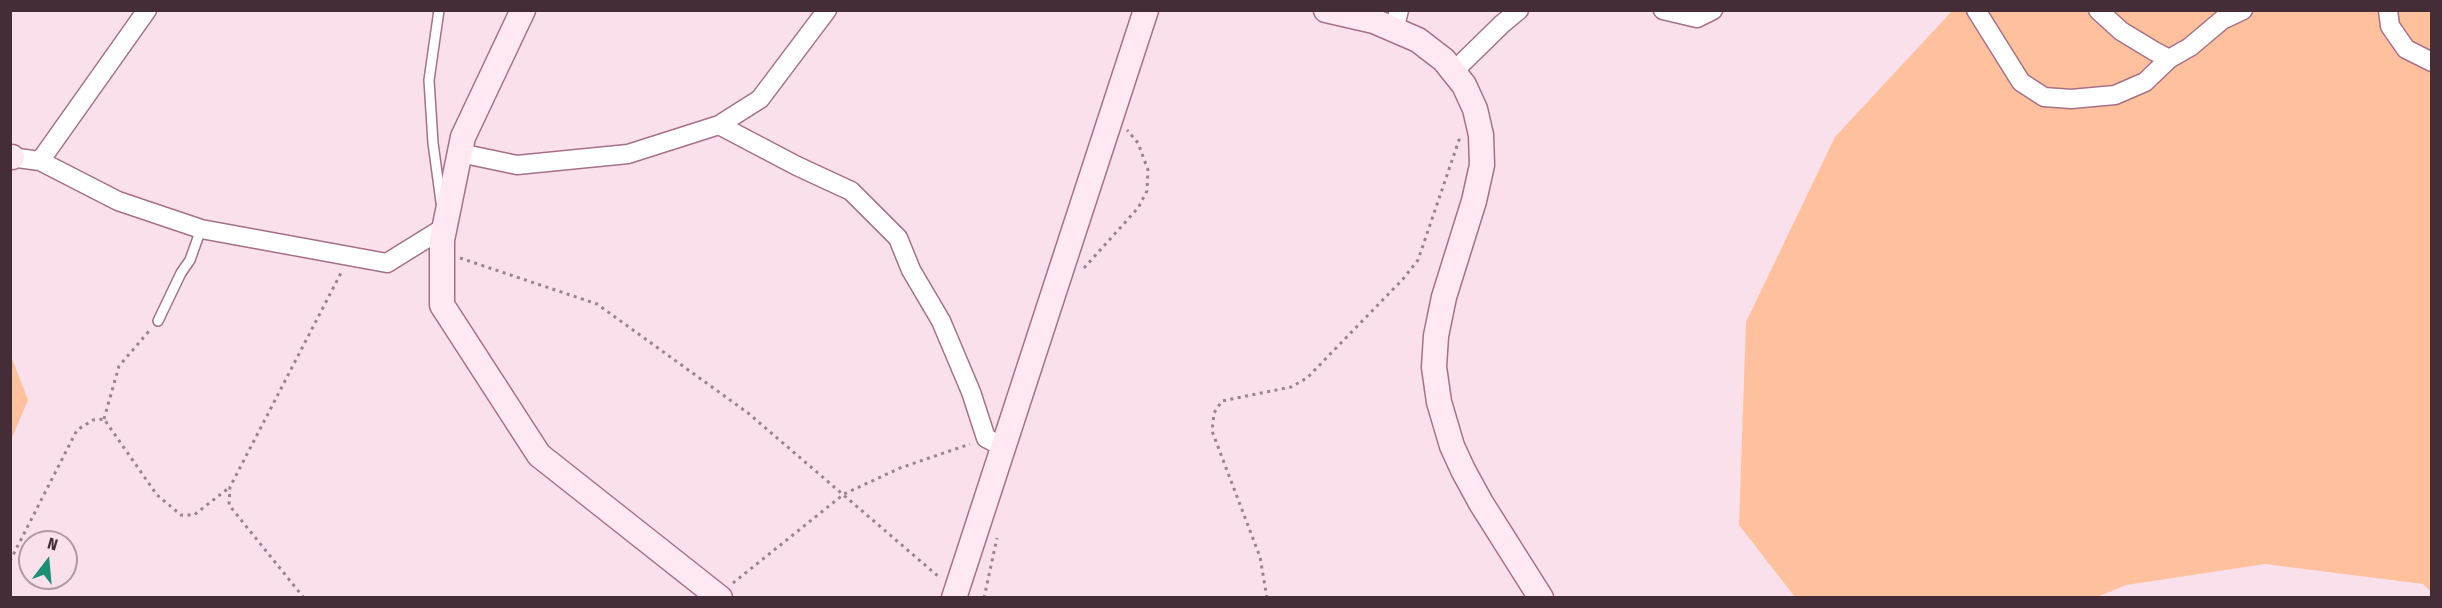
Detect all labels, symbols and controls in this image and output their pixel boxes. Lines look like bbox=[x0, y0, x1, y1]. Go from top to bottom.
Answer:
north arrow bbox=[18, 530, 78, 590]
text: N bbox=[45, 534, 60, 555]

